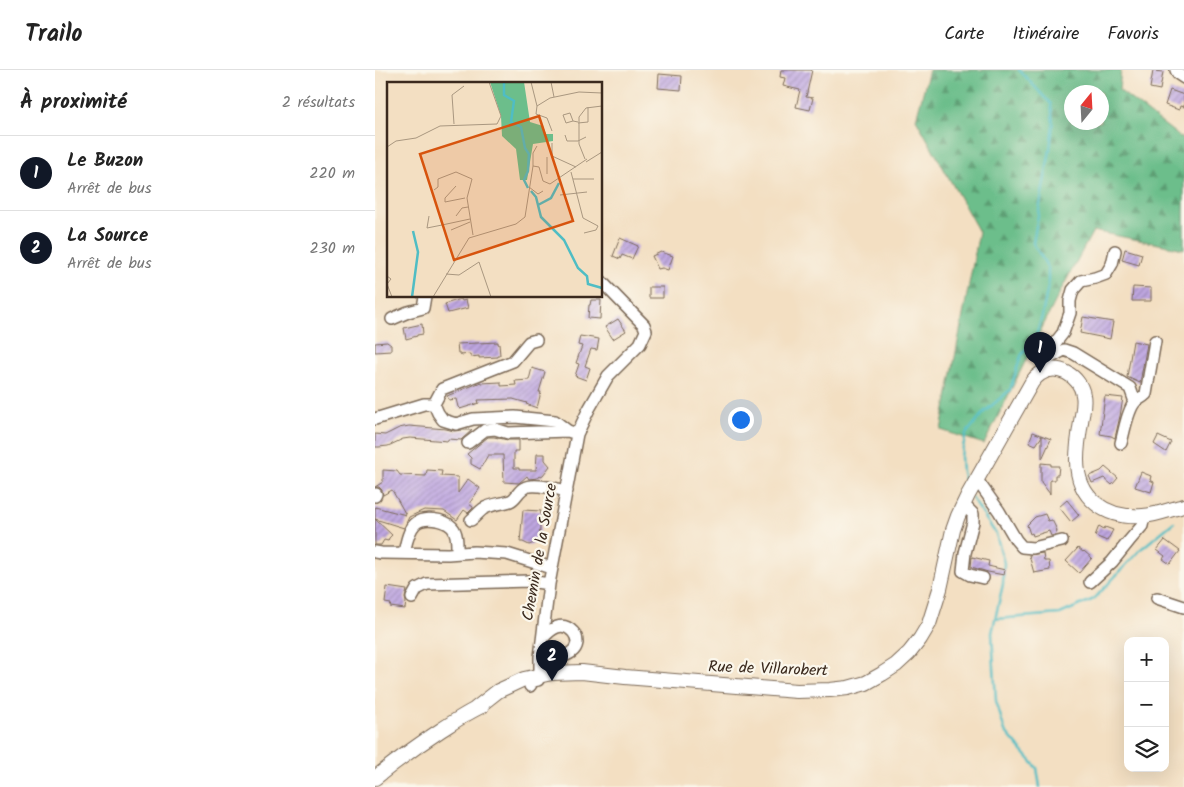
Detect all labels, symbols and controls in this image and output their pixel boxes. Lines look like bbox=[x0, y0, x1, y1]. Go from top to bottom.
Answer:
text: Trailo bbox=[25, 15, 83, 54]
text: Carte bbox=[944, 20, 984, 49]
text: Itinéraire bbox=[1012, 20, 1079, 49]
text: Favoris bbox=[1107, 20, 1159, 49]
inset map bbox=[387, 82, 603, 298]
north arrow bbox=[1064, 85, 1109, 130]
text: À proximité bbox=[20, 86, 127, 119]
text: 2 résultats bbox=[282, 90, 355, 115]
text: Le Buzon bbox=[67, 146, 143, 176]
text: 1 bbox=[34, 161, 38, 186]
text: 220 m bbox=[309, 161, 355, 186]
text: Arrêt de bus bbox=[67, 176, 151, 201]
text: La Source bbox=[67, 221, 148, 251]
text: 2 bbox=[31, 236, 41, 261]
text: 230 m bbox=[309, 236, 355, 261]
text: Arrêt de bus bbox=[67, 251, 151, 276]
pin: 1 bbox=[1024, 332, 1056, 373]
your location bbox=[728, 407, 754, 433]
street label: Chemin de la Source bbox=[516, 481, 564, 623]
map controls bbox=[1124, 637, 1169, 772]
button: + bbox=[1124, 637, 1169, 682]
pin: 2 bbox=[536, 640, 568, 681]
street label: Rue de Villarobert bbox=[708, 654, 829, 684]
button: − bbox=[1124, 682, 1169, 727]
button: layers bbox=[1124, 727, 1169, 772]

